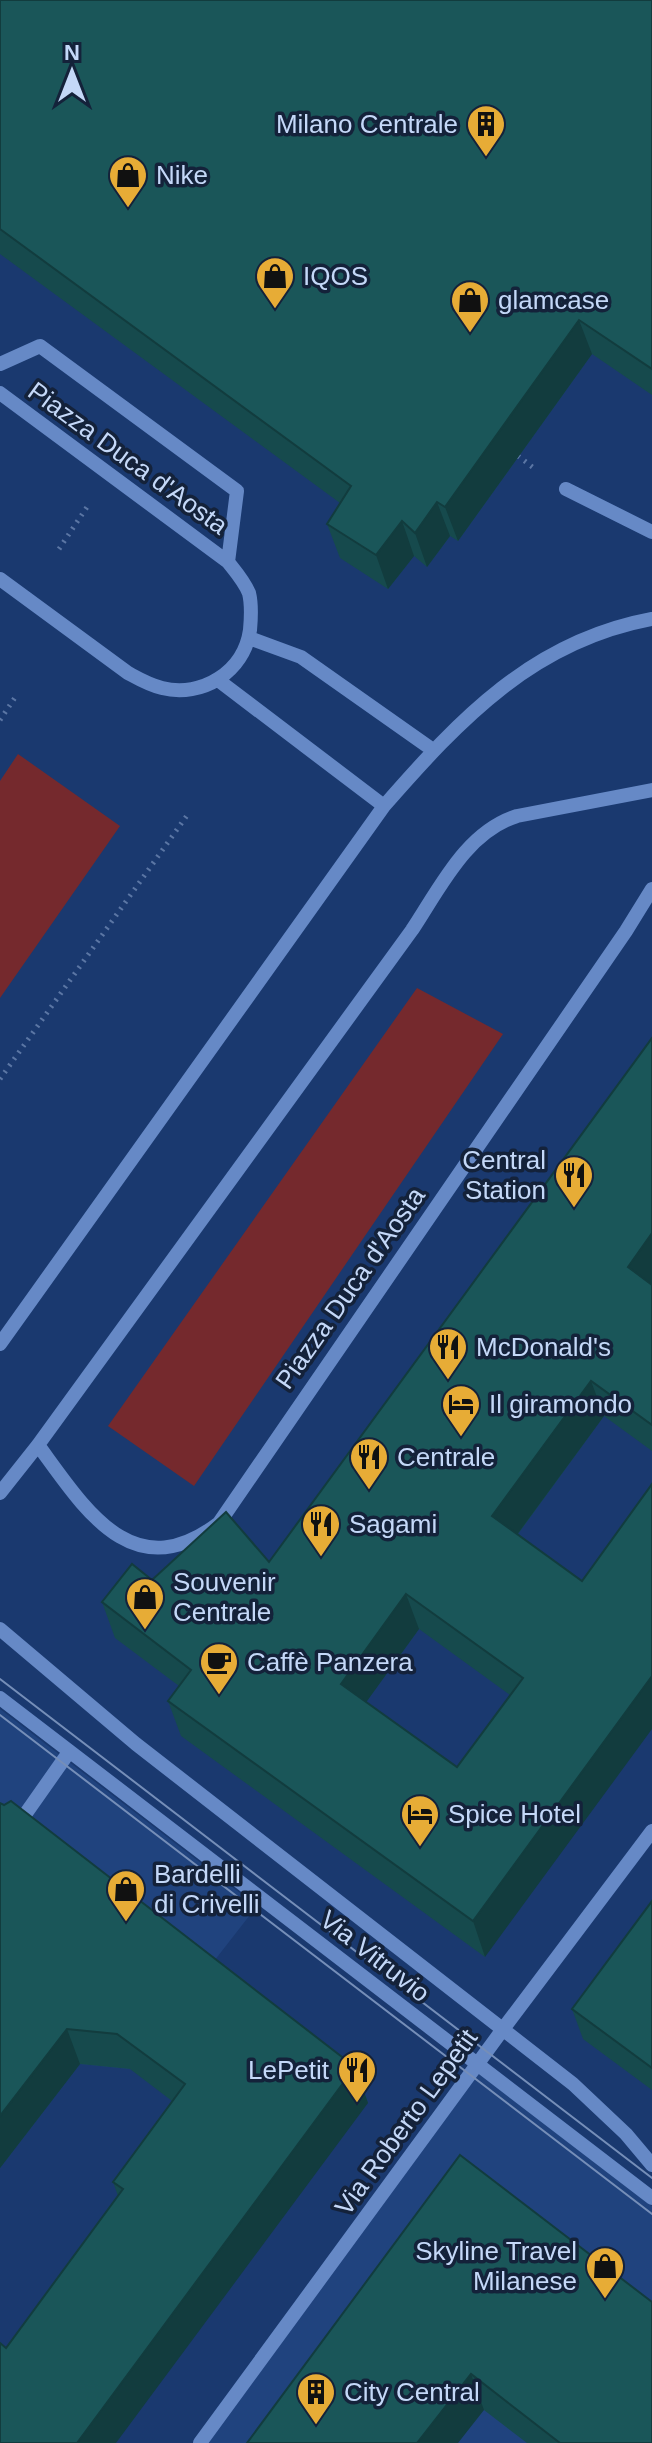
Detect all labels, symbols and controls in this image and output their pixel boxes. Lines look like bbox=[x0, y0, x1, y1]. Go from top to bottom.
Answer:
north arrow bbox=[32, 32, 112, 112]
text: N bbox=[64, 40, 80, 65]
building icon: Milano Centrale bbox=[465, 103, 507, 158]
place label: Milano Centrale bbox=[276, 109, 458, 139]
shop icon: Nike bbox=[107, 154, 149, 209]
place label: Nike bbox=[156, 160, 208, 190]
shop icon: IQOS bbox=[254, 255, 296, 310]
place label: IQOS bbox=[303, 261, 368, 291]
shop icon: glamcase bbox=[449, 279, 491, 334]
place label: glamcase bbox=[498, 285, 609, 315]
street label: Piazza Duca d'Aosta bbox=[22, 376, 234, 541]
place label: Central Station bbox=[462, 1145, 546, 1205]
restaurant icon: Central Station bbox=[553, 1154, 595, 1209]
street label: Piazza Duca d'Aosta bbox=[269, 1181, 431, 1395]
restaurant icon: McDonald's bbox=[427, 1326, 469, 1381]
place label: McDonald's bbox=[476, 1332, 611, 1362]
hotel icon: Il giramondo bbox=[440, 1383, 482, 1438]
place label: Il giramondo bbox=[489, 1389, 632, 1419]
restaurant icon: Centrale bbox=[348, 1436, 390, 1491]
place label: Centrale bbox=[397, 1442, 495, 1472]
restaurant icon: Sagami bbox=[300, 1503, 342, 1558]
place label: Sagami bbox=[349, 1509, 437, 1539]
place label: Souvenir Centrale bbox=[173, 1567, 276, 1627]
shop icon: Souvenir Centrale bbox=[124, 1576, 166, 1631]
cafe icon: Caffè Panzera bbox=[198, 1641, 240, 1696]
place label: Caffè Panzera bbox=[247, 1647, 413, 1677]
hotel icon: Spice Hotel bbox=[399, 1793, 441, 1848]
place label: Spice Hotel bbox=[448, 1799, 581, 1829]
place label: Bardelli di Crivelli bbox=[154, 1859, 259, 1919]
shop icon: Bardelli di Crivelli bbox=[105, 1868, 147, 1923]
street label: Via Vitruvio bbox=[314, 1904, 436, 2008]
street label: Via Roberto Lepetit bbox=[329, 2023, 484, 2221]
restaurant icon: LePetit bbox=[336, 2049, 378, 2104]
place label: LePetit bbox=[248, 2055, 330, 2085]
place label: Skyline Travel Milanese bbox=[415, 2236, 577, 2296]
shop icon: Skyline Travel Milanese bbox=[584, 2245, 626, 2300]
building icon: City Central bbox=[295, 2371, 337, 2426]
place label: City Central bbox=[344, 2377, 480, 2407]

